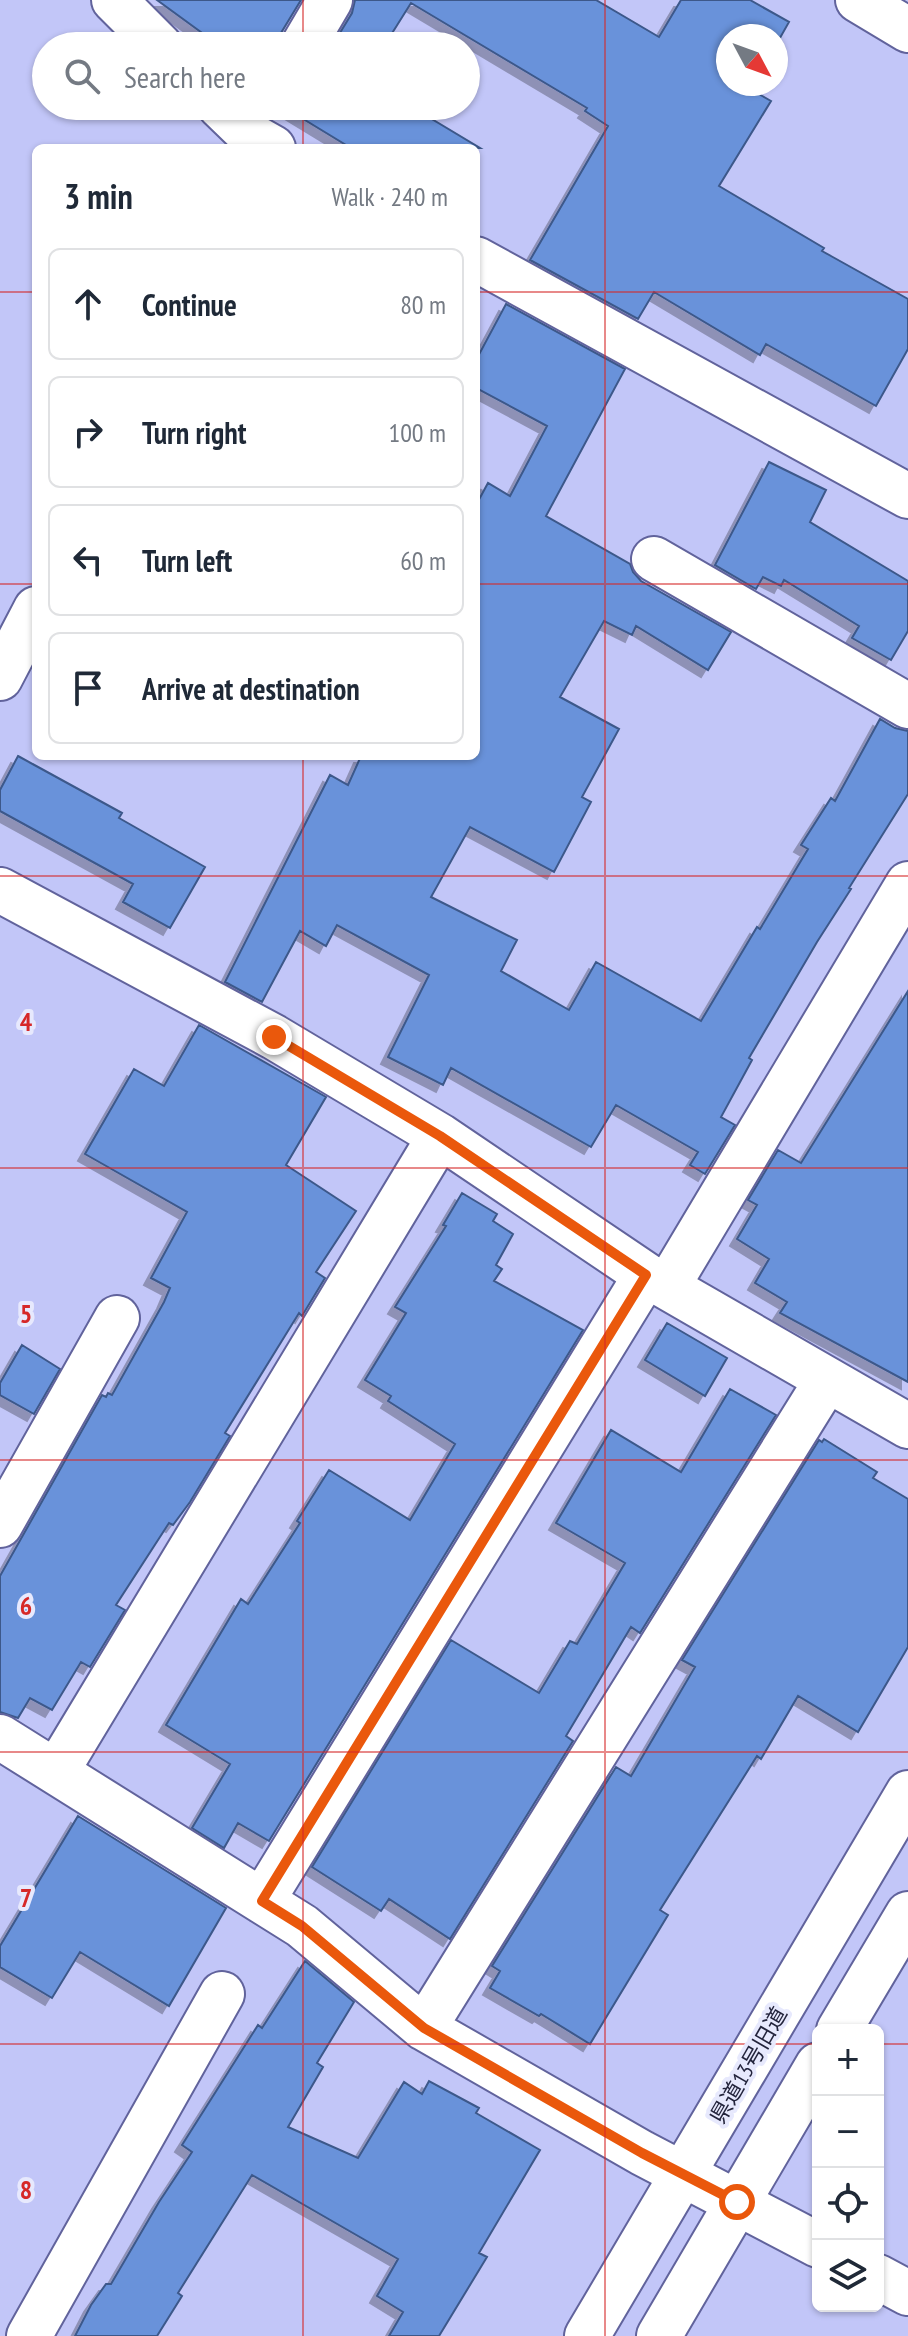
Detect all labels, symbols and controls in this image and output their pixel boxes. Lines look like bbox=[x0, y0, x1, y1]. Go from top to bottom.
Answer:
north arrow bbox=[716, 24, 788, 96]
search box bbox=[32, 32, 480, 120]
icon: search bbox=[60, 54, 104, 98]
text: Search here bbox=[124, 57, 246, 96]
text: 3 min bbox=[64, 174, 133, 218]
text: Walk · 240 m bbox=[331, 180, 448, 213]
icon: ahead bbox=[66, 282, 110, 326]
text: Continue bbox=[142, 285, 237, 324]
text: 80 m bbox=[400, 288, 446, 321]
icon: right bbox=[66, 410, 110, 454]
text: Turn right bbox=[142, 413, 246, 452]
text: 100 m bbox=[388, 416, 446, 449]
icon: left bbox=[66, 538, 110, 582]
text: Turn left bbox=[142, 541, 232, 580]
text: 60 m bbox=[400, 544, 446, 577]
icon: arrive bbox=[66, 666, 110, 710]
text: Arrive at destination bbox=[142, 669, 360, 708]
text: 4 bbox=[20, 1005, 33, 1038]
route end bbox=[256, 1019, 292, 1055]
text: 5 bbox=[20, 1297, 32, 1330]
text: 6 bbox=[20, 1589, 32, 1622]
text: 7 bbox=[20, 1881, 32, 1914]
street label: 県道13号旧道 bbox=[703, 2002, 793, 2128]
map controls bbox=[812, 2024, 884, 2312]
button: + bbox=[812, 2024, 884, 2096]
button: − bbox=[812, 2096, 884, 2168]
button: locate bbox=[812, 2168, 884, 2240]
text: 8 bbox=[20, 2173, 32, 2206]
route start bbox=[719, 2184, 755, 2220]
button: layers bbox=[812, 2240, 884, 2312]

